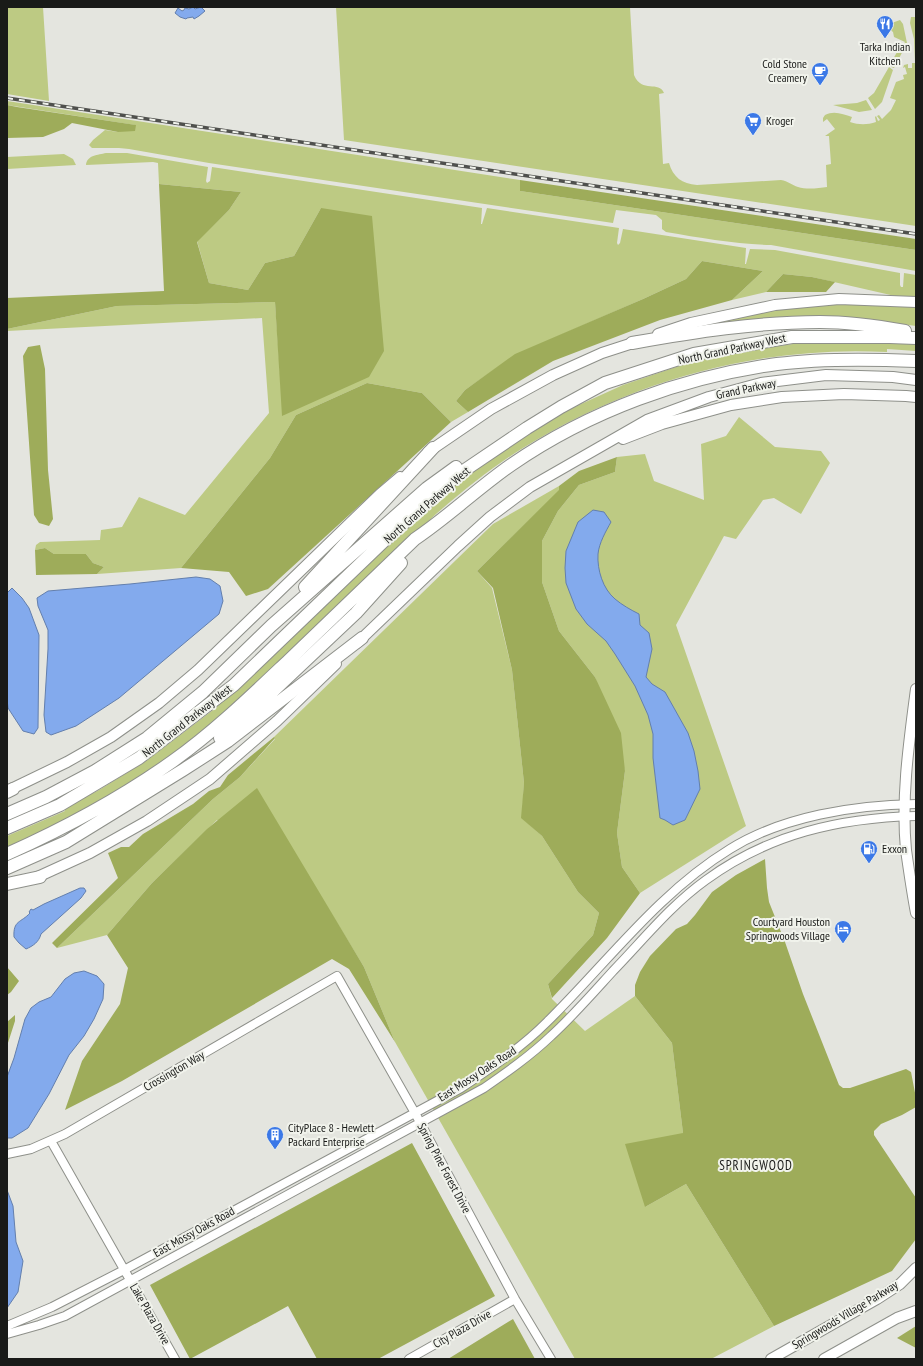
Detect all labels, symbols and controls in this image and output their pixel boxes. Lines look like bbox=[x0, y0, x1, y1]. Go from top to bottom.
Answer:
restaurant icon: Tarka Indian Kitchen bbox=[875, 14, 895, 39]
place label: Tarka Indian Kitchen bbox=[860, 39, 910, 68]
place label: Cold Stone Creamery bbox=[762, 56, 807, 85]
cafe icon: Cold Stone Creamery bbox=[810, 61, 830, 86]
supermarket icon: Kroger bbox=[743, 111, 763, 136]
place label: Kroger bbox=[766, 113, 794, 128]
street label: North Grand Parkway West bbox=[677, 330, 788, 367]
street label: Grand Parkway bbox=[714, 375, 778, 402]
street label: North Grand Parkway West bbox=[380, 463, 473, 546]
street label: North Grand Parkway West bbox=[139, 681, 235, 760]
fuel station icon: Exxon bbox=[859, 839, 879, 864]
place label: Exxon bbox=[882, 841, 907, 856]
place label: Courtyard Houston Springwoods Village bbox=[746, 914, 830, 943]
hotel icon: Courtyard Houston Springwoods Village bbox=[833, 919, 853, 944]
street label: East Mossy Oaks Road bbox=[435, 1043, 519, 1105]
street label: Crossington Way bbox=[141, 1047, 207, 1094]
place label: CityPlace 8 - Hewlett Packard Enterprise bbox=[288, 1120, 375, 1149]
street label: Spring Pine Forest Drive bbox=[414, 1120, 475, 1216]
building icon: CityPlace 8 - Hewlett Packard Enterprise bbox=[265, 1125, 285, 1150]
district label: SPRINGWOOD bbox=[719, 1157, 793, 1174]
street label: East Mossy Oaks Road bbox=[150, 1203, 237, 1260]
street label: Springwoods Village Parkway bbox=[789, 1277, 901, 1352]
street label: Lake Plaza Drive bbox=[127, 1281, 174, 1347]
street label: City Plaza Drive bbox=[430, 1306, 493, 1351]

